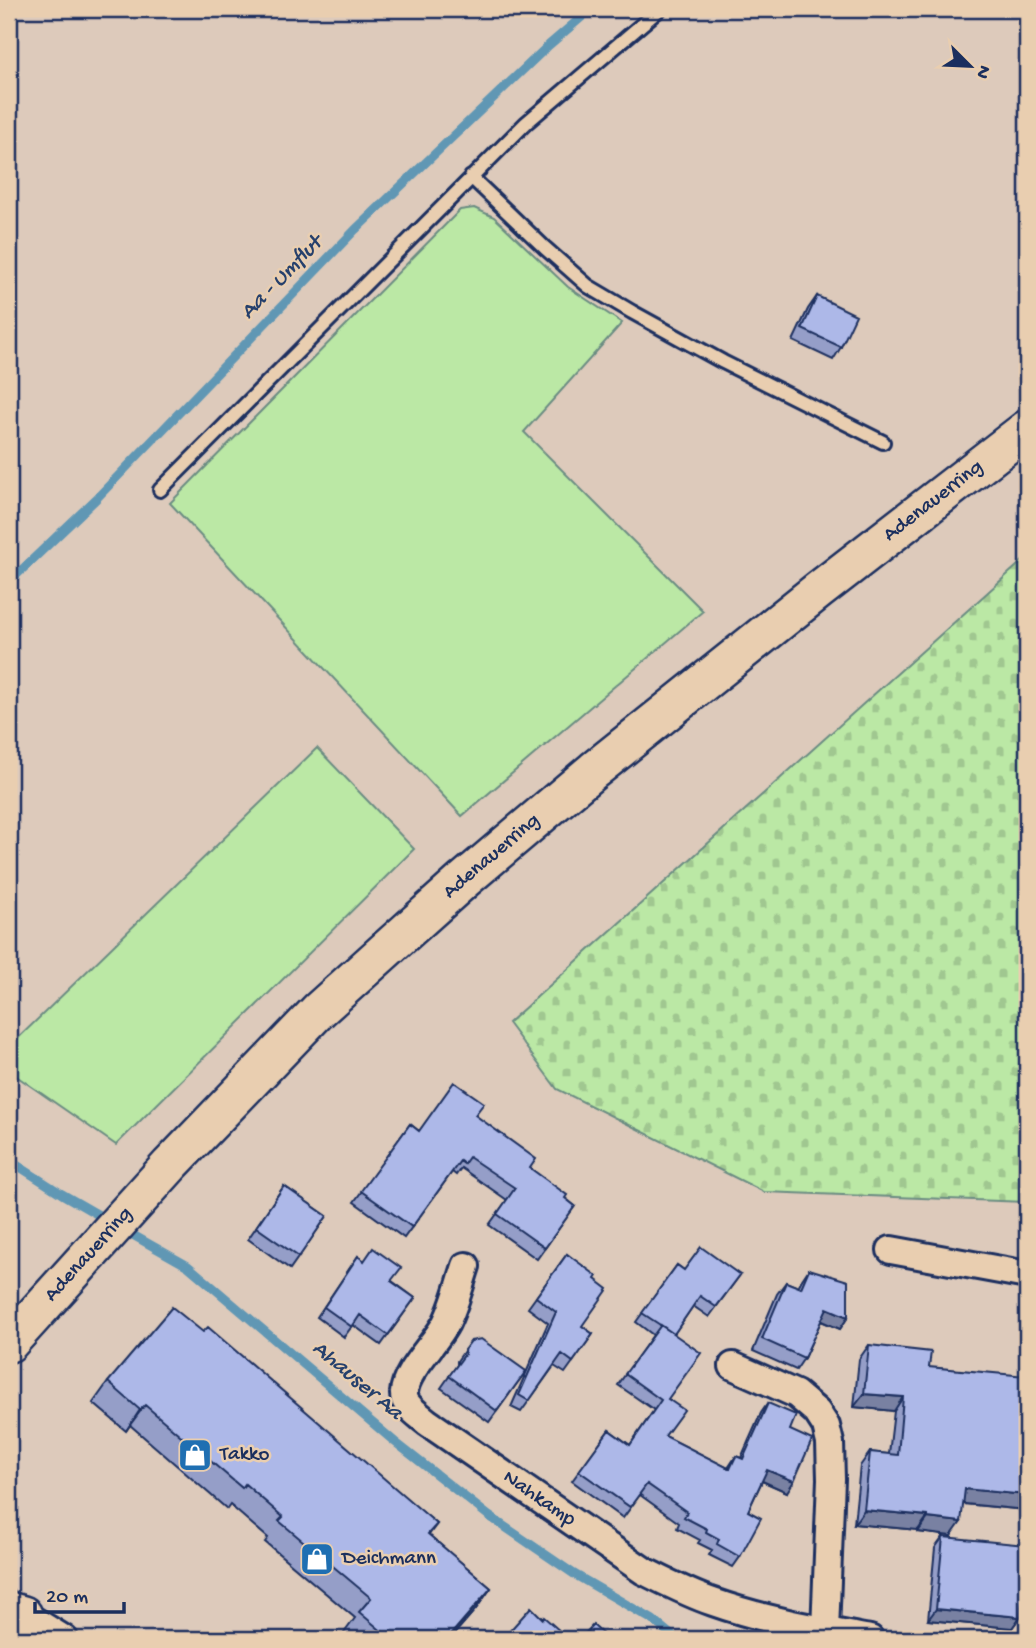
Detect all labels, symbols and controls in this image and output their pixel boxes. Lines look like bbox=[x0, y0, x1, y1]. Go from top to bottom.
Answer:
north arrow bbox=[934, 32, 1004, 102]
text: N bbox=[969, 61, 995, 82]
water label: Aa - Umflut bbox=[235, 228, 331, 326]
street label: Adenauerring bbox=[879, 455, 988, 548]
street label: Adenauerring bbox=[438, 808, 545, 905]
street label: Adenauerring bbox=[40, 1202, 138, 1307]
water label: Ahauser Aa bbox=[306, 1335, 409, 1427]
shop icon: Takko bbox=[176, 1436, 214, 1474]
place label: Takko bbox=[219, 1443, 269, 1468]
street label: Nahkamp bbox=[498, 1465, 581, 1533]
shop icon: Deichmann bbox=[298, 1540, 336, 1578]
place label: Deichmann bbox=[340, 1547, 436, 1572]
scale bar bbox=[35, 1571, 124, 1615]
text: 20 m bbox=[46, 1586, 88, 1611]

